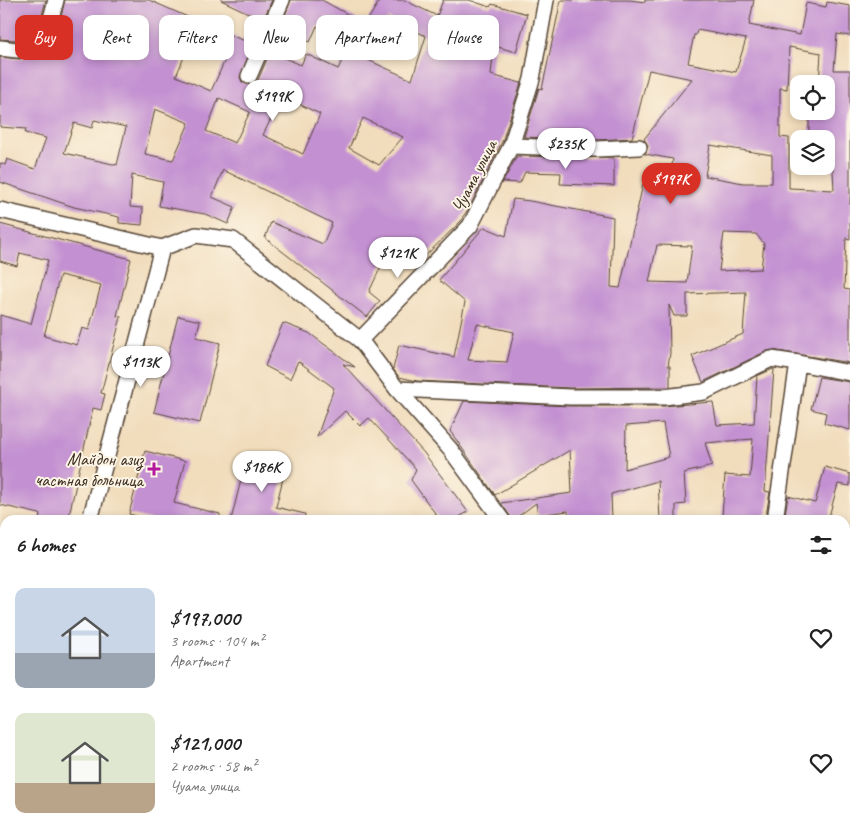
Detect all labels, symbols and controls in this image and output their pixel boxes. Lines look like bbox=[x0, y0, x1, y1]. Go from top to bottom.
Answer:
chip: Buy bbox=[15, 15, 73, 60]
chip: Rent bbox=[83, 15, 149, 60]
chip: Filters bbox=[159, 15, 234, 60]
chip: New bbox=[244, 15, 306, 60]
chip: Apartment bbox=[316, 15, 418, 60]
chip: House bbox=[428, 15, 499, 60]
map controls bbox=[790, 75, 835, 175]
button: locate bbox=[790, 75, 835, 120]
pin: $199K bbox=[238, 80, 308, 122]
text: $199K bbox=[255, 86, 291, 106]
pin: $235K bbox=[531, 128, 601, 170]
button: layers bbox=[790, 130, 835, 175]
text: $235K bbox=[548, 134, 584, 154]
street label: Чуама улица bbox=[447, 135, 502, 216]
pin: $197K bbox=[636, 162, 706, 205]
text: $197K bbox=[653, 169, 689, 189]
pin: $121K bbox=[363, 236, 433, 279]
text: $121K bbox=[380, 243, 416, 263]
pin: $113K bbox=[106, 346, 176, 388]
text: $113K bbox=[123, 352, 159, 372]
place label: Майдон азиз частная больница bbox=[35, 448, 145, 491]
pin: $186K bbox=[227, 450, 297, 493]
text: $186K bbox=[243, 457, 281, 477]
marker: Майдон азиз частная больница bbox=[147, 462, 161, 476]
icon: filters bbox=[807, 531, 835, 559]
text: 6 homes bbox=[15, 532, 75, 558]
text: $197,000 bbox=[170, 605, 240, 631]
icon: home bbox=[55, 608, 115, 668]
icon: heart bbox=[807, 624, 835, 652]
text: 3 rooms · 104 m² bbox=[170, 631, 264, 651]
text: Apartment bbox=[170, 651, 229, 671]
text: $121,000 bbox=[170, 730, 240, 756]
icon: home bbox=[55, 733, 115, 793]
icon: heart bbox=[807, 749, 835, 777]
text: 2 rooms · 58 m² bbox=[170, 756, 256, 776]
text: Чуама улица bbox=[170, 776, 239, 796]

